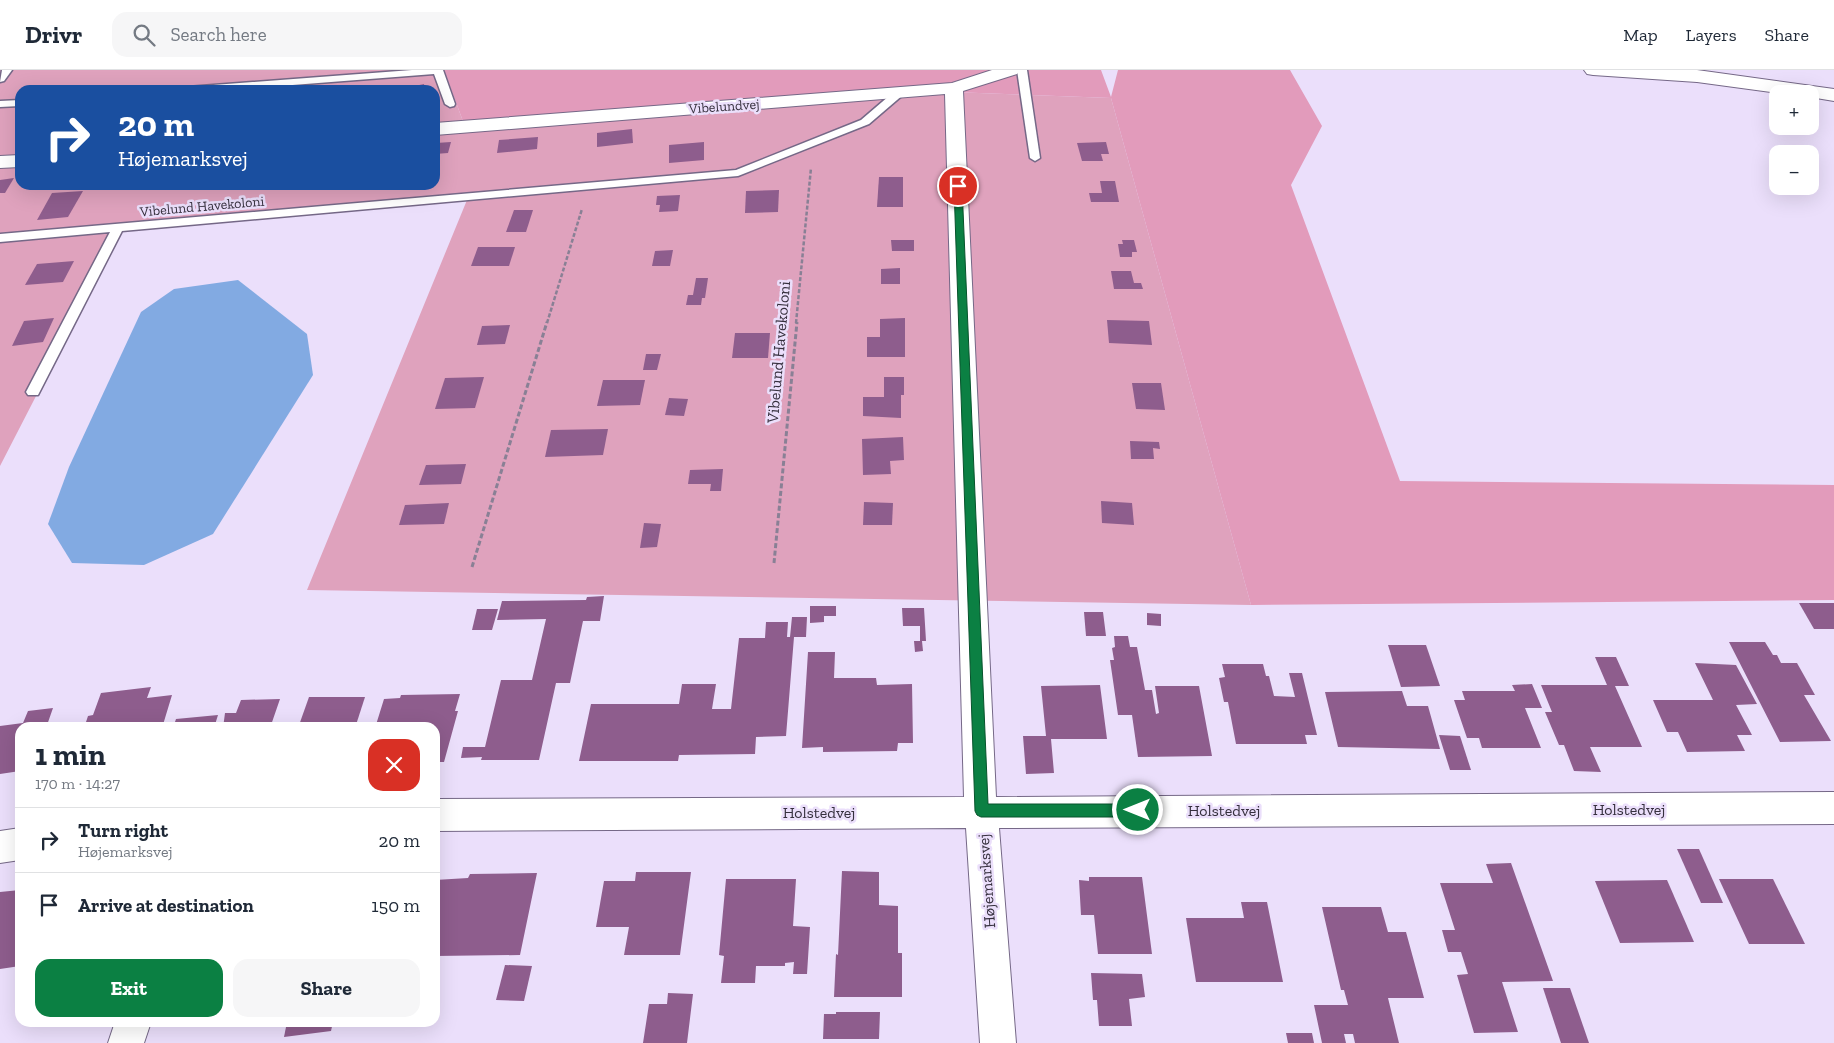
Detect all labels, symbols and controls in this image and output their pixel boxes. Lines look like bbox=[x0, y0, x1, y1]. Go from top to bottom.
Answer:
search box bbox=[112, 12, 462, 57]
text: Drivr bbox=[25, 20, 82, 49]
icon: search bbox=[130, 21, 158, 49]
text: Search here bbox=[170, 23, 267, 46]
text: Map bbox=[1623, 24, 1658, 46]
text: Layers bbox=[1686, 24, 1737, 46]
text: Share bbox=[1765, 24, 1809, 46]
map controls bbox=[1769, 85, 1819, 195]
button: + bbox=[1769, 85, 1819, 135]
street label: Vibelundvej bbox=[687, 96, 760, 118]
text: 20 m bbox=[118, 103, 194, 145]
icon: right bbox=[35, 105, 100, 170]
text: Højemarksvej bbox=[118, 145, 248, 172]
button: − bbox=[1769, 145, 1819, 195]
pin bbox=[937, 165, 979, 207]
icon: arrive bbox=[944, 172, 972, 200]
street label: Vibelund Havekoloni bbox=[138, 193, 265, 220]
street label: Vibelund Havekoloni bbox=[763, 280, 794, 425]
text: 1 min bbox=[35, 737, 106, 773]
button: close bbox=[368, 739, 420, 791]
text: 170 m · 14:27 bbox=[35, 774, 120, 793]
position arrow bbox=[1111, 783, 1163, 835]
street label: Holstedvej bbox=[1593, 800, 1665, 819]
street label: Holstedvej bbox=[1188, 801, 1260, 820]
street label: Holstedvej bbox=[783, 803, 855, 822]
text: Turn right bbox=[78, 819, 168, 842]
icon: right bbox=[35, 826, 63, 854]
text: 20 m bbox=[379, 829, 420, 852]
street label: Højemarksvej bbox=[974, 833, 999, 929]
text: Højemarksvej bbox=[78, 842, 172, 861]
icon: arrive bbox=[35, 891, 63, 919]
text: Arrive at destination bbox=[78, 894, 254, 917]
text: 150 m bbox=[371, 894, 420, 917]
button: Exit bbox=[35, 959, 223, 1017]
button: Share bbox=[233, 959, 420, 1017]

